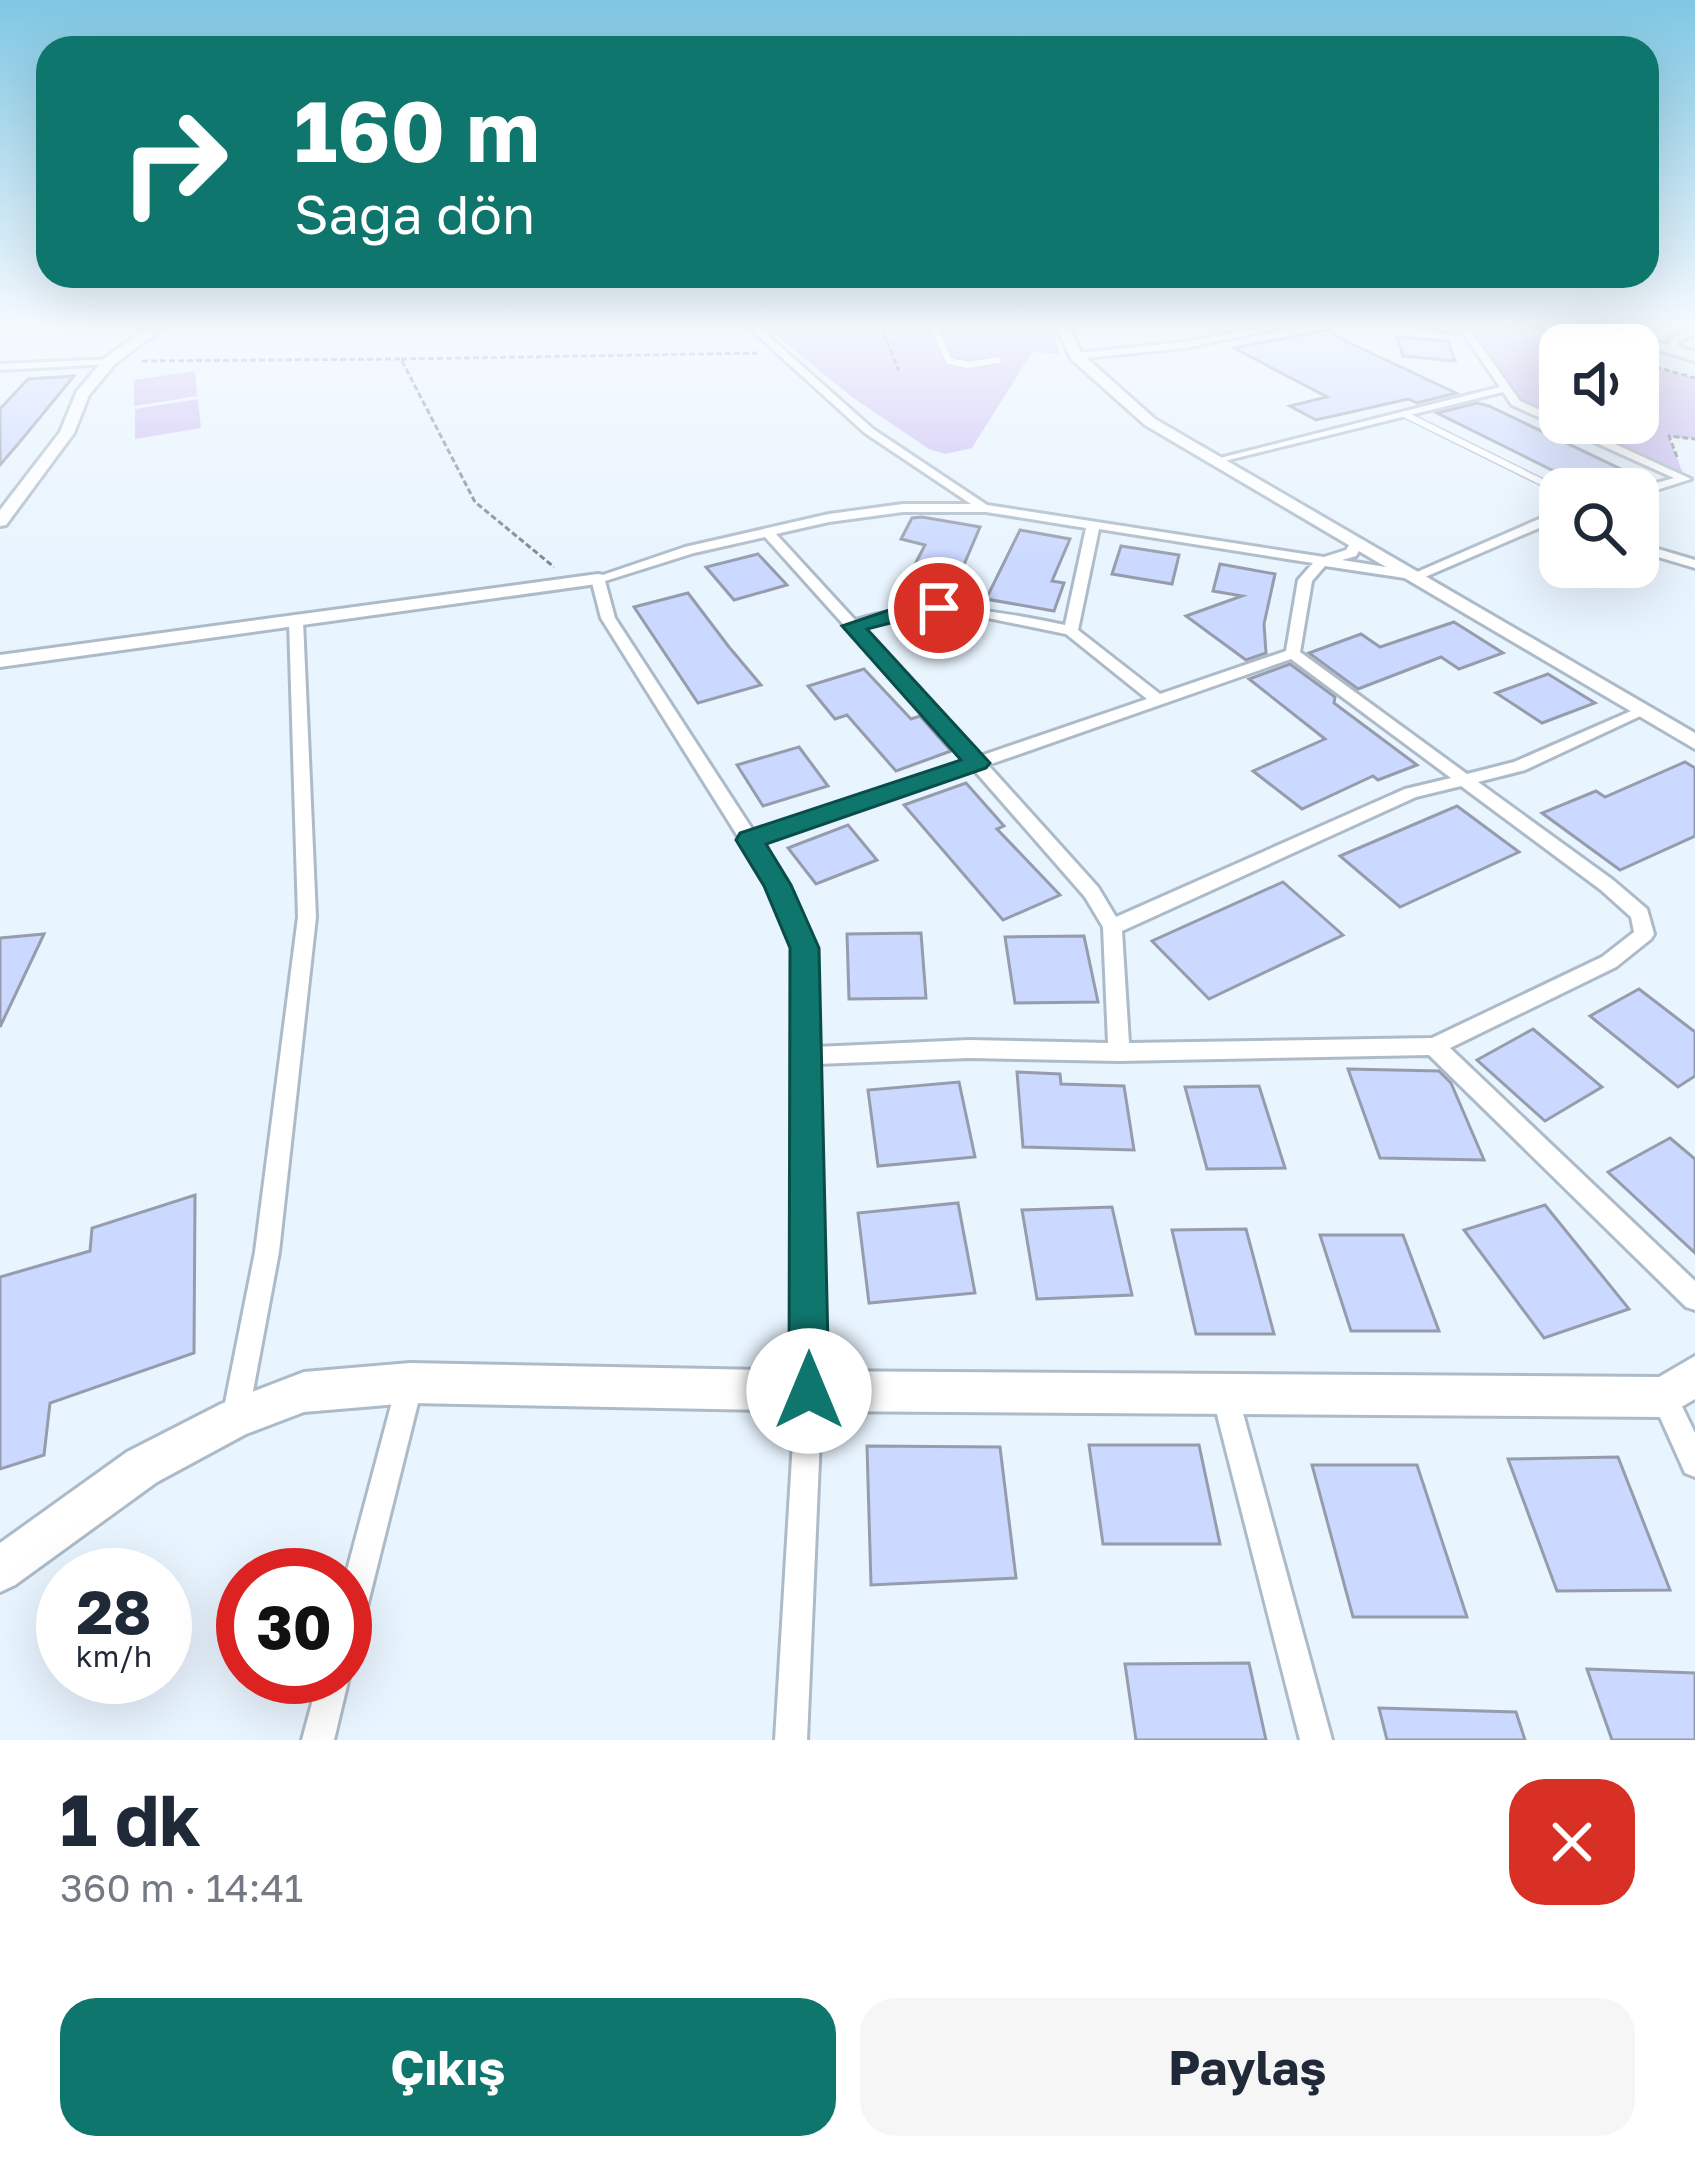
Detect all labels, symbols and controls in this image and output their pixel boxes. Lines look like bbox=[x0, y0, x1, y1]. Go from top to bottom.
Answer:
text: 160 m bbox=[294, 80, 540, 180]
icon: right bbox=[96, 84, 252, 240]
text: Sağa dön bbox=[294, 181, 535, 246]
map controls bbox=[1539, 324, 1659, 588]
button: sound bbox=[1539, 324, 1659, 444]
button: search bbox=[1539, 468, 1659, 588]
pin bbox=[888, 557, 990, 659]
icon: arrive bbox=[906, 575, 972, 641]
position arrow bbox=[746, 1328, 872, 1454]
speed limit sign: 30 bbox=[216, 1548, 372, 1704]
text: 28 bbox=[76, 1575, 151, 1647]
text: km/h bbox=[76, 1638, 152, 1674]
text: 1 dk bbox=[60, 1775, 201, 1862]
button: close bbox=[1509, 1779, 1635, 1905]
text: 360 m · 14:41 bbox=[60, 1864, 303, 1911]
button: Çıkış bbox=[60, 1998, 836, 2136]
button: Paylaş bbox=[860, 1998, 1635, 2136]

